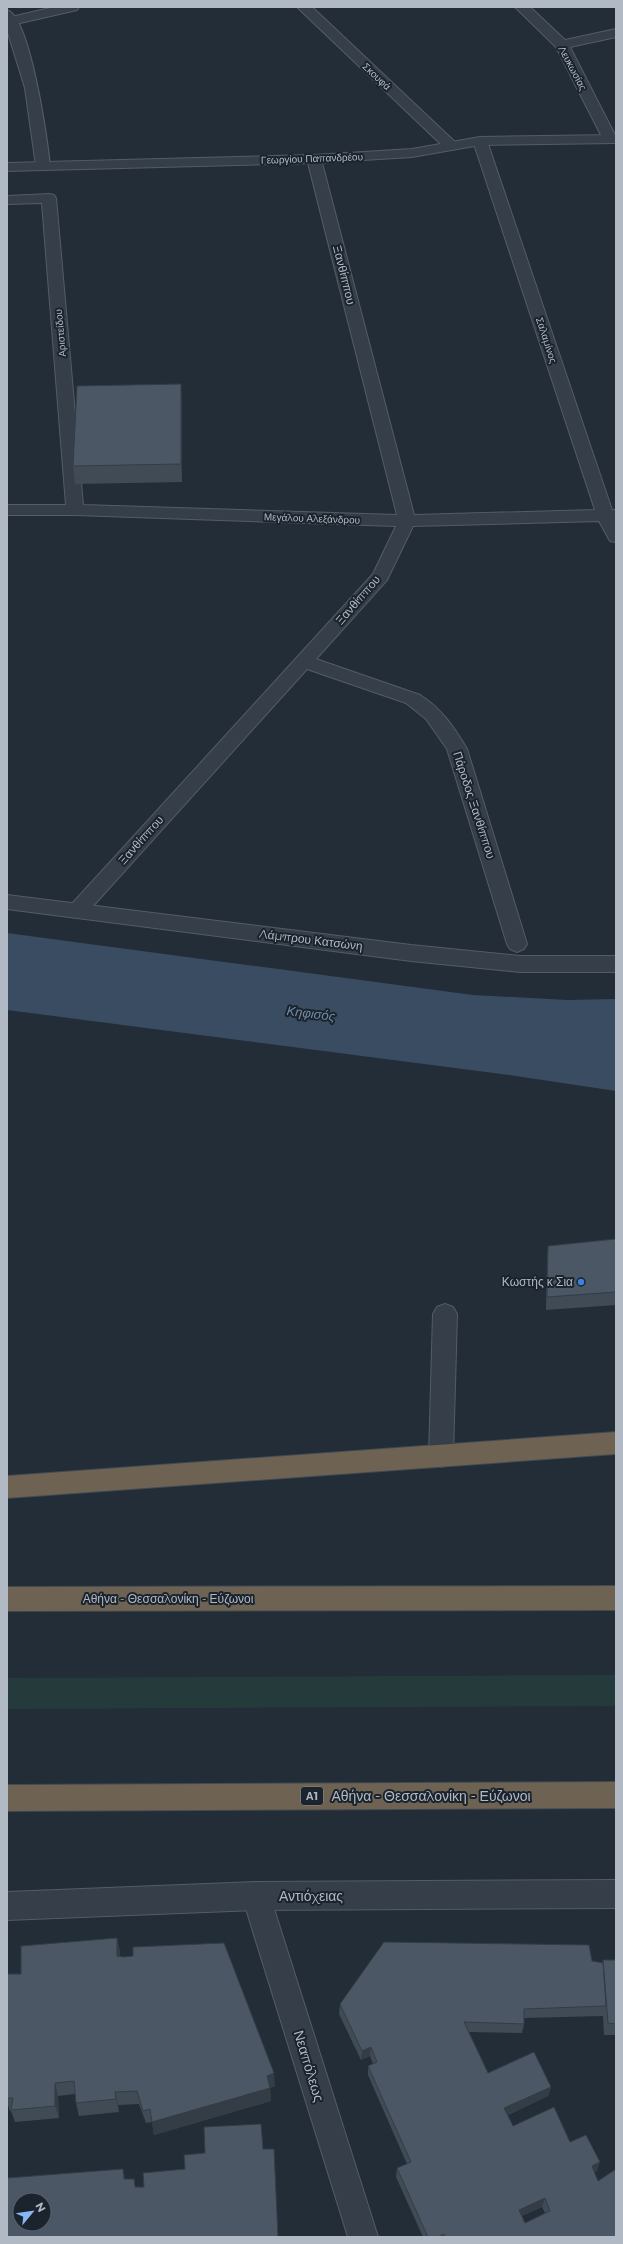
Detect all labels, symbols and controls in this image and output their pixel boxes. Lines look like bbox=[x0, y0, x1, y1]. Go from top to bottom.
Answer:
street label: Λευκωσίας bbox=[555, 44, 590, 93]
street label: Σκουφά bbox=[360, 60, 394, 93]
street label: Γεωργίου Παπανδρέου bbox=[261, 150, 363, 167]
street label: Ξανθίππου bbox=[330, 244, 359, 306]
street label: Αριστείδου bbox=[52, 308, 69, 357]
street label: Σαλαμίνος bbox=[533, 316, 560, 365]
street label: Μεγάλου Αλεξάνδρου bbox=[264, 510, 360, 527]
street label: Ξανθίππου bbox=[332, 572, 383, 627]
street label: Πάροδος Ξανθίππου bbox=[450, 749, 499, 860]
street label: Ξανθίππου bbox=[115, 812, 166, 867]
street label: Λάμπρου Κατσώνη bbox=[258, 926, 364, 953]
water label: Κηφισός bbox=[286, 1002, 337, 1024]
place label: Κωστής κ Σια bbox=[502, 1274, 573, 1289]
marker: Κωστής κ Σια bbox=[576, 1277, 586, 1287]
street label: Αθήνα - Θεσσαλονίκη - Εύζωνοι bbox=[83, 1591, 254, 1606]
road number: Α1 bbox=[301, 1787, 323, 1805]
street label: Αθήνα - Θεσσαλονίκη - Εύζωνοι bbox=[331, 1787, 531, 1805]
street label: Αντιόχειας bbox=[279, 1887, 343, 1905]
street label: Νεαπόλεως bbox=[290, 2028, 328, 2104]
north arrow bbox=[12, 2192, 52, 2232]
text: N bbox=[32, 2200, 49, 2214]

